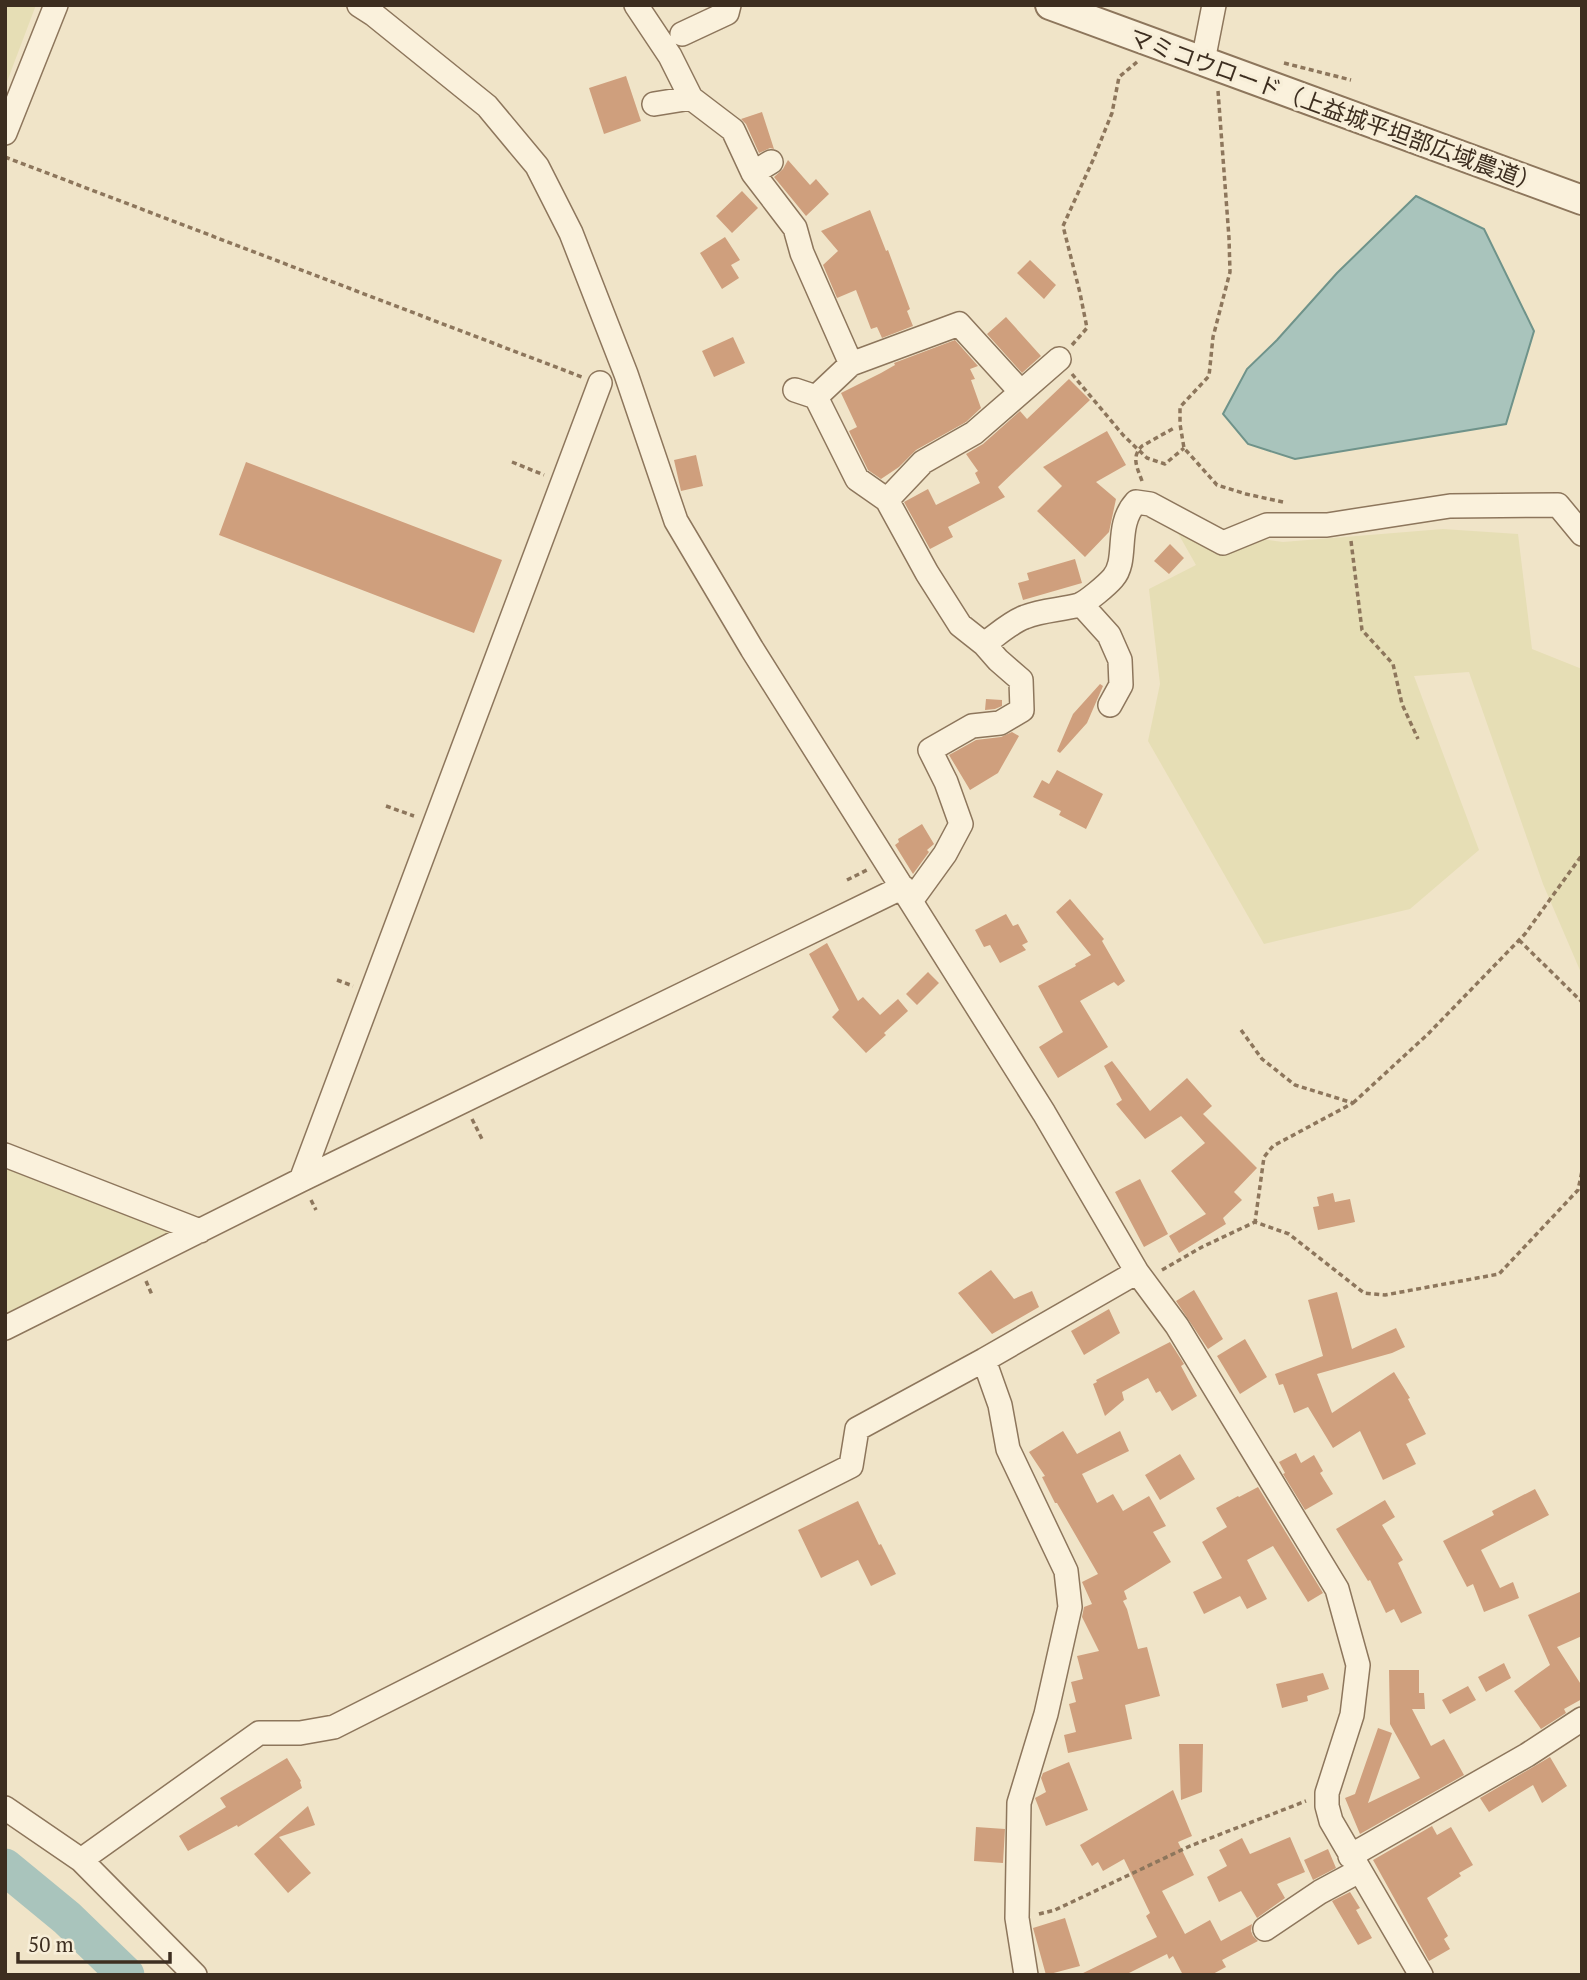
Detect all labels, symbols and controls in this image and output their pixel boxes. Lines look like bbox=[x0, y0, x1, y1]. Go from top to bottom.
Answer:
street label: マミコウロード（上益城平坦部広域農道） bbox=[1125, 21, 1545, 199]
scale bar bbox=[18, 1920, 170, 1964]
text: 50 m bbox=[28, 1930, 74, 1958]

